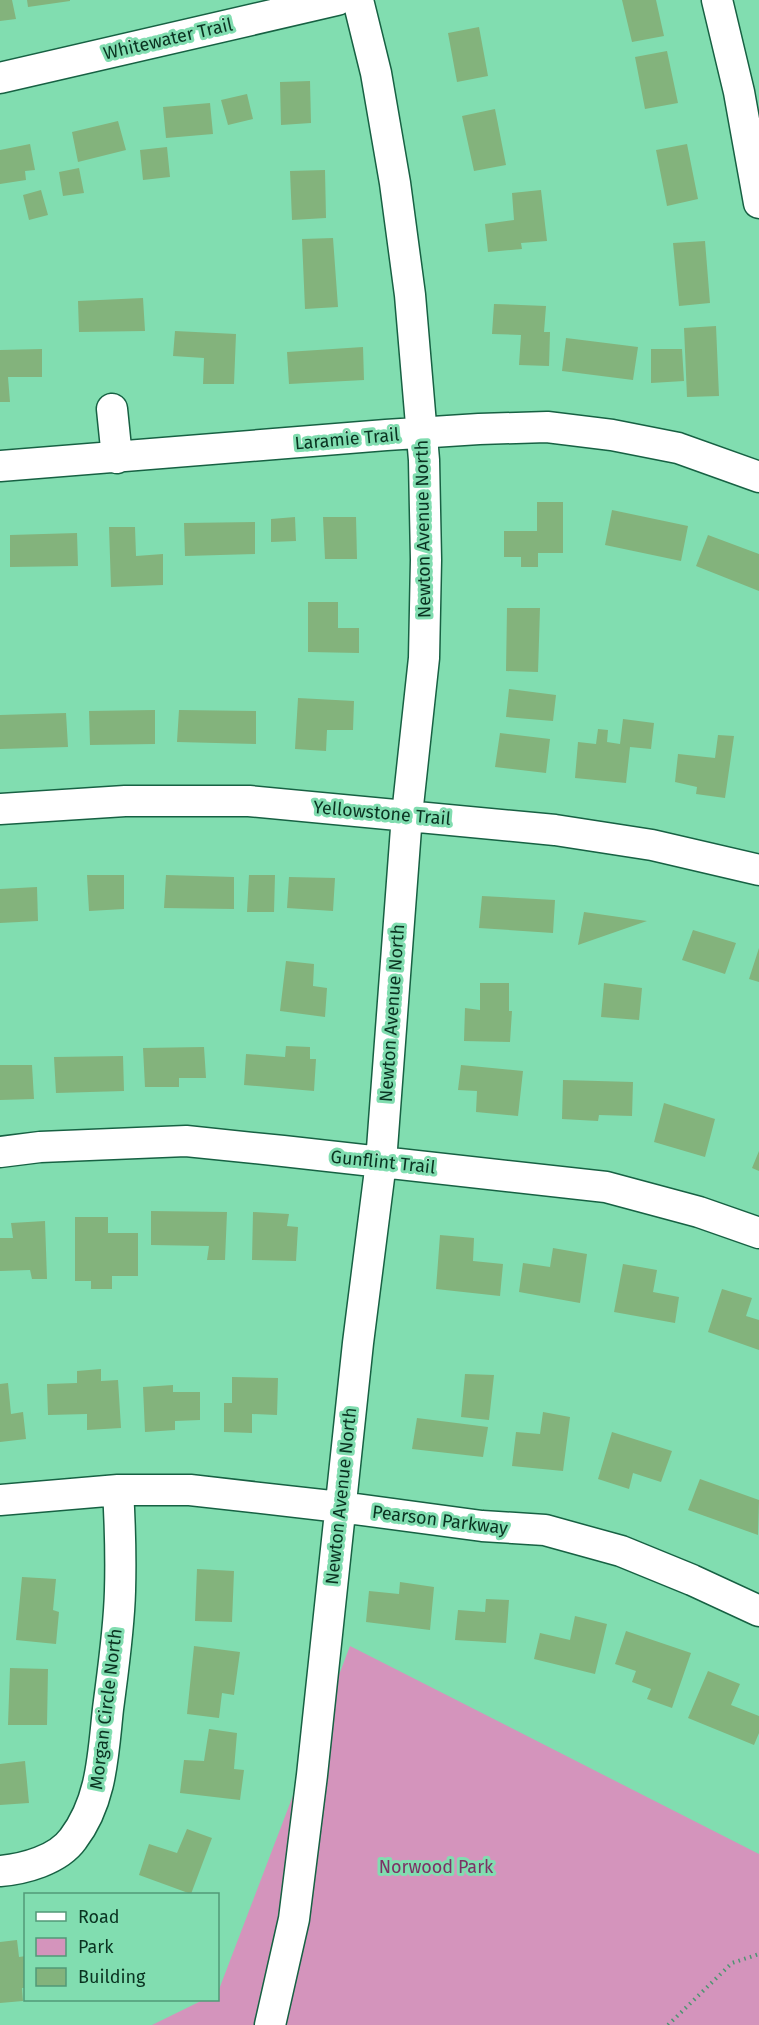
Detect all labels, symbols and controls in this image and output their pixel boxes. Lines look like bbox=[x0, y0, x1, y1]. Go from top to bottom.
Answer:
street label: Whitewater Trail bbox=[101, 13, 235, 65]
street label: Laramie Trail bbox=[294, 423, 400, 455]
street label: Newton Avenue North bbox=[410, 440, 436, 618]
street label: Yellowstone Trail bbox=[312, 796, 452, 830]
street label: Newton Avenue North bbox=[375, 923, 409, 1103]
street label: Gunflint Trail bbox=[330, 1146, 436, 1178]
street label: Newton Avenue North bbox=[321, 1406, 361, 1586]
street label: Pearson Parkway bbox=[371, 1501, 509, 1539]
street label: Morgan Circle North bbox=[85, 1627, 127, 1791]
park label: Norwood Park bbox=[379, 1856, 494, 1878]
legend bbox=[24, 1893, 219, 2001]
text: Road bbox=[78, 1906, 120, 1928]
text: Park bbox=[78, 1936, 114, 1958]
text: Building bbox=[78, 1966, 146, 1988]

